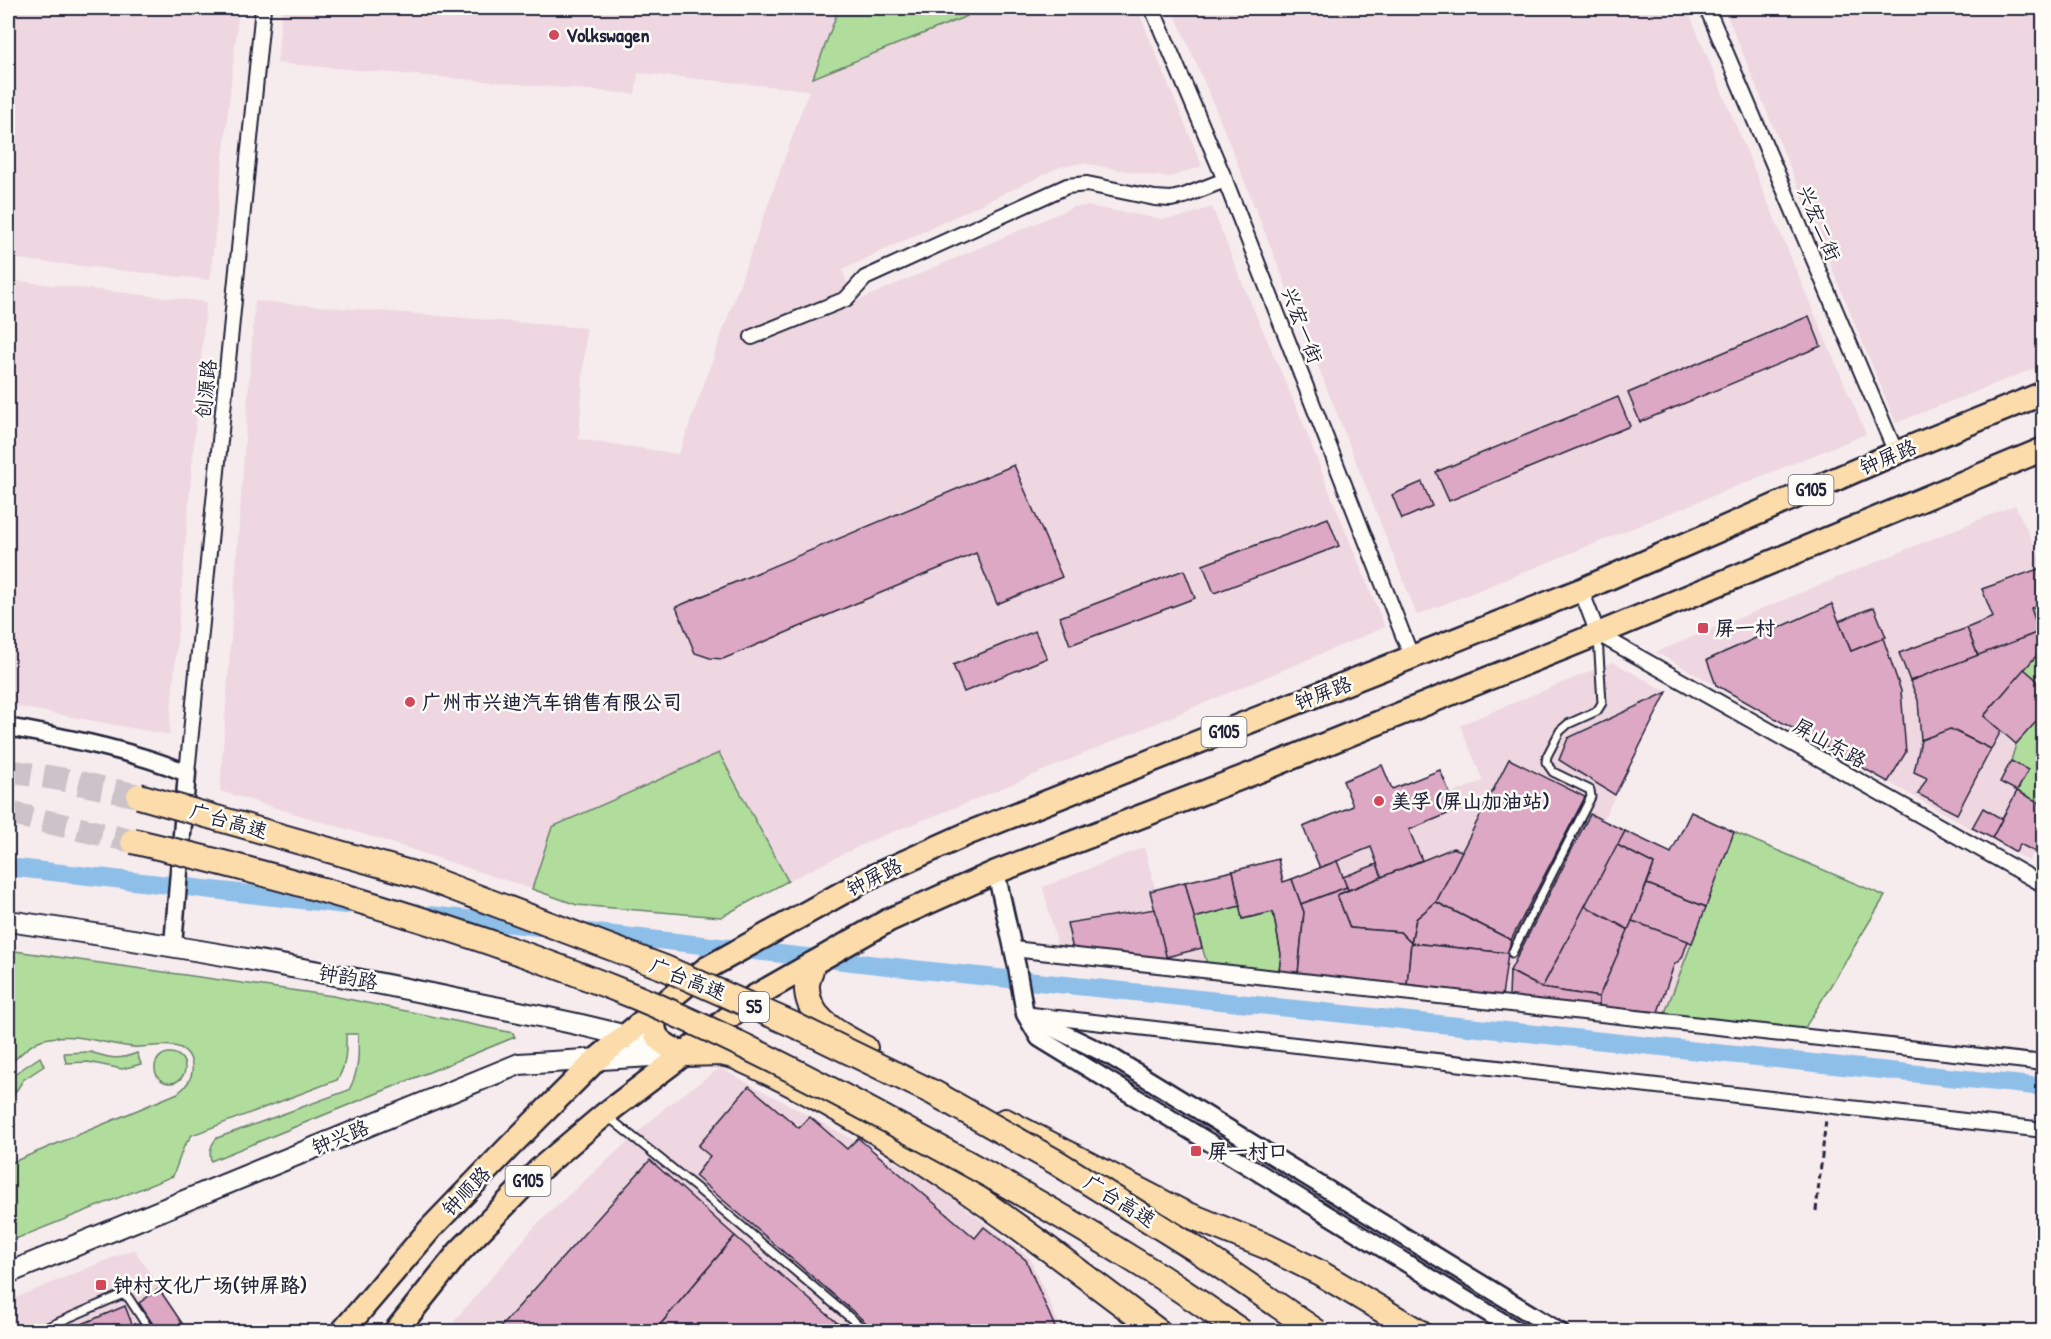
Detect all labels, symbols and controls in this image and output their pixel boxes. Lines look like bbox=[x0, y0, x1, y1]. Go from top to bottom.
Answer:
place label: Volkswagen bbox=[566, 21, 650, 49]
marker: Volkswagen bbox=[547, 28, 561, 42]
street label: 兴宏二街 bbox=[1791, 181, 1848, 265]
street label: 兴宏一街 bbox=[1276, 283, 1329, 367]
street label: 创源路 bbox=[189, 357, 222, 420]
street label: 钟屏路 bbox=[1855, 432, 1922, 481]
road number: G105 bbox=[1788, 475, 1834, 505]
place label: 屏一村 bbox=[1715, 614, 1775, 641]
marker: 屏一村 bbox=[1696, 621, 1710, 635]
street label: 钟屏路 bbox=[1290, 669, 1357, 716]
place label: 广州市兴迪汽车销售有限公司 bbox=[422, 688, 682, 715]
marker: 广州市兴迪汽车销售有限公司 bbox=[403, 695, 417, 709]
street label: 屏山东路 bbox=[1789, 711, 1873, 774]
road number: G105 bbox=[1202, 717, 1246, 747]
place label: 美孚 (屏山加油站) bbox=[1391, 787, 1550, 814]
marker: 美孚 (屏山加油站) bbox=[1372, 794, 1386, 808]
street label: 广台高速 bbox=[187, 797, 271, 845]
street label: 钟屏路 bbox=[841, 850, 908, 902]
street label: 广台高速 bbox=[646, 951, 730, 1006]
street label: 钟韵路 bbox=[316, 958, 381, 995]
road number: S5 bbox=[739, 992, 769, 1022]
street label: 钟兴路 bbox=[307, 1112, 374, 1160]
place label: 屏一村口 bbox=[1208, 1137, 1288, 1164]
marker: 屏一村口 bbox=[1189, 1144, 1203, 1158]
street label: 钟顺路 bbox=[435, 1159, 497, 1222]
road number: G105 bbox=[506, 1166, 550, 1196]
street label: 广台高速 bbox=[1079, 1168, 1161, 1233]
place label: 钟村文化广场(钟屏路) bbox=[113, 1271, 307, 1298]
marker: 钟村文化广场(钟屏路) bbox=[94, 1278, 108, 1292]

